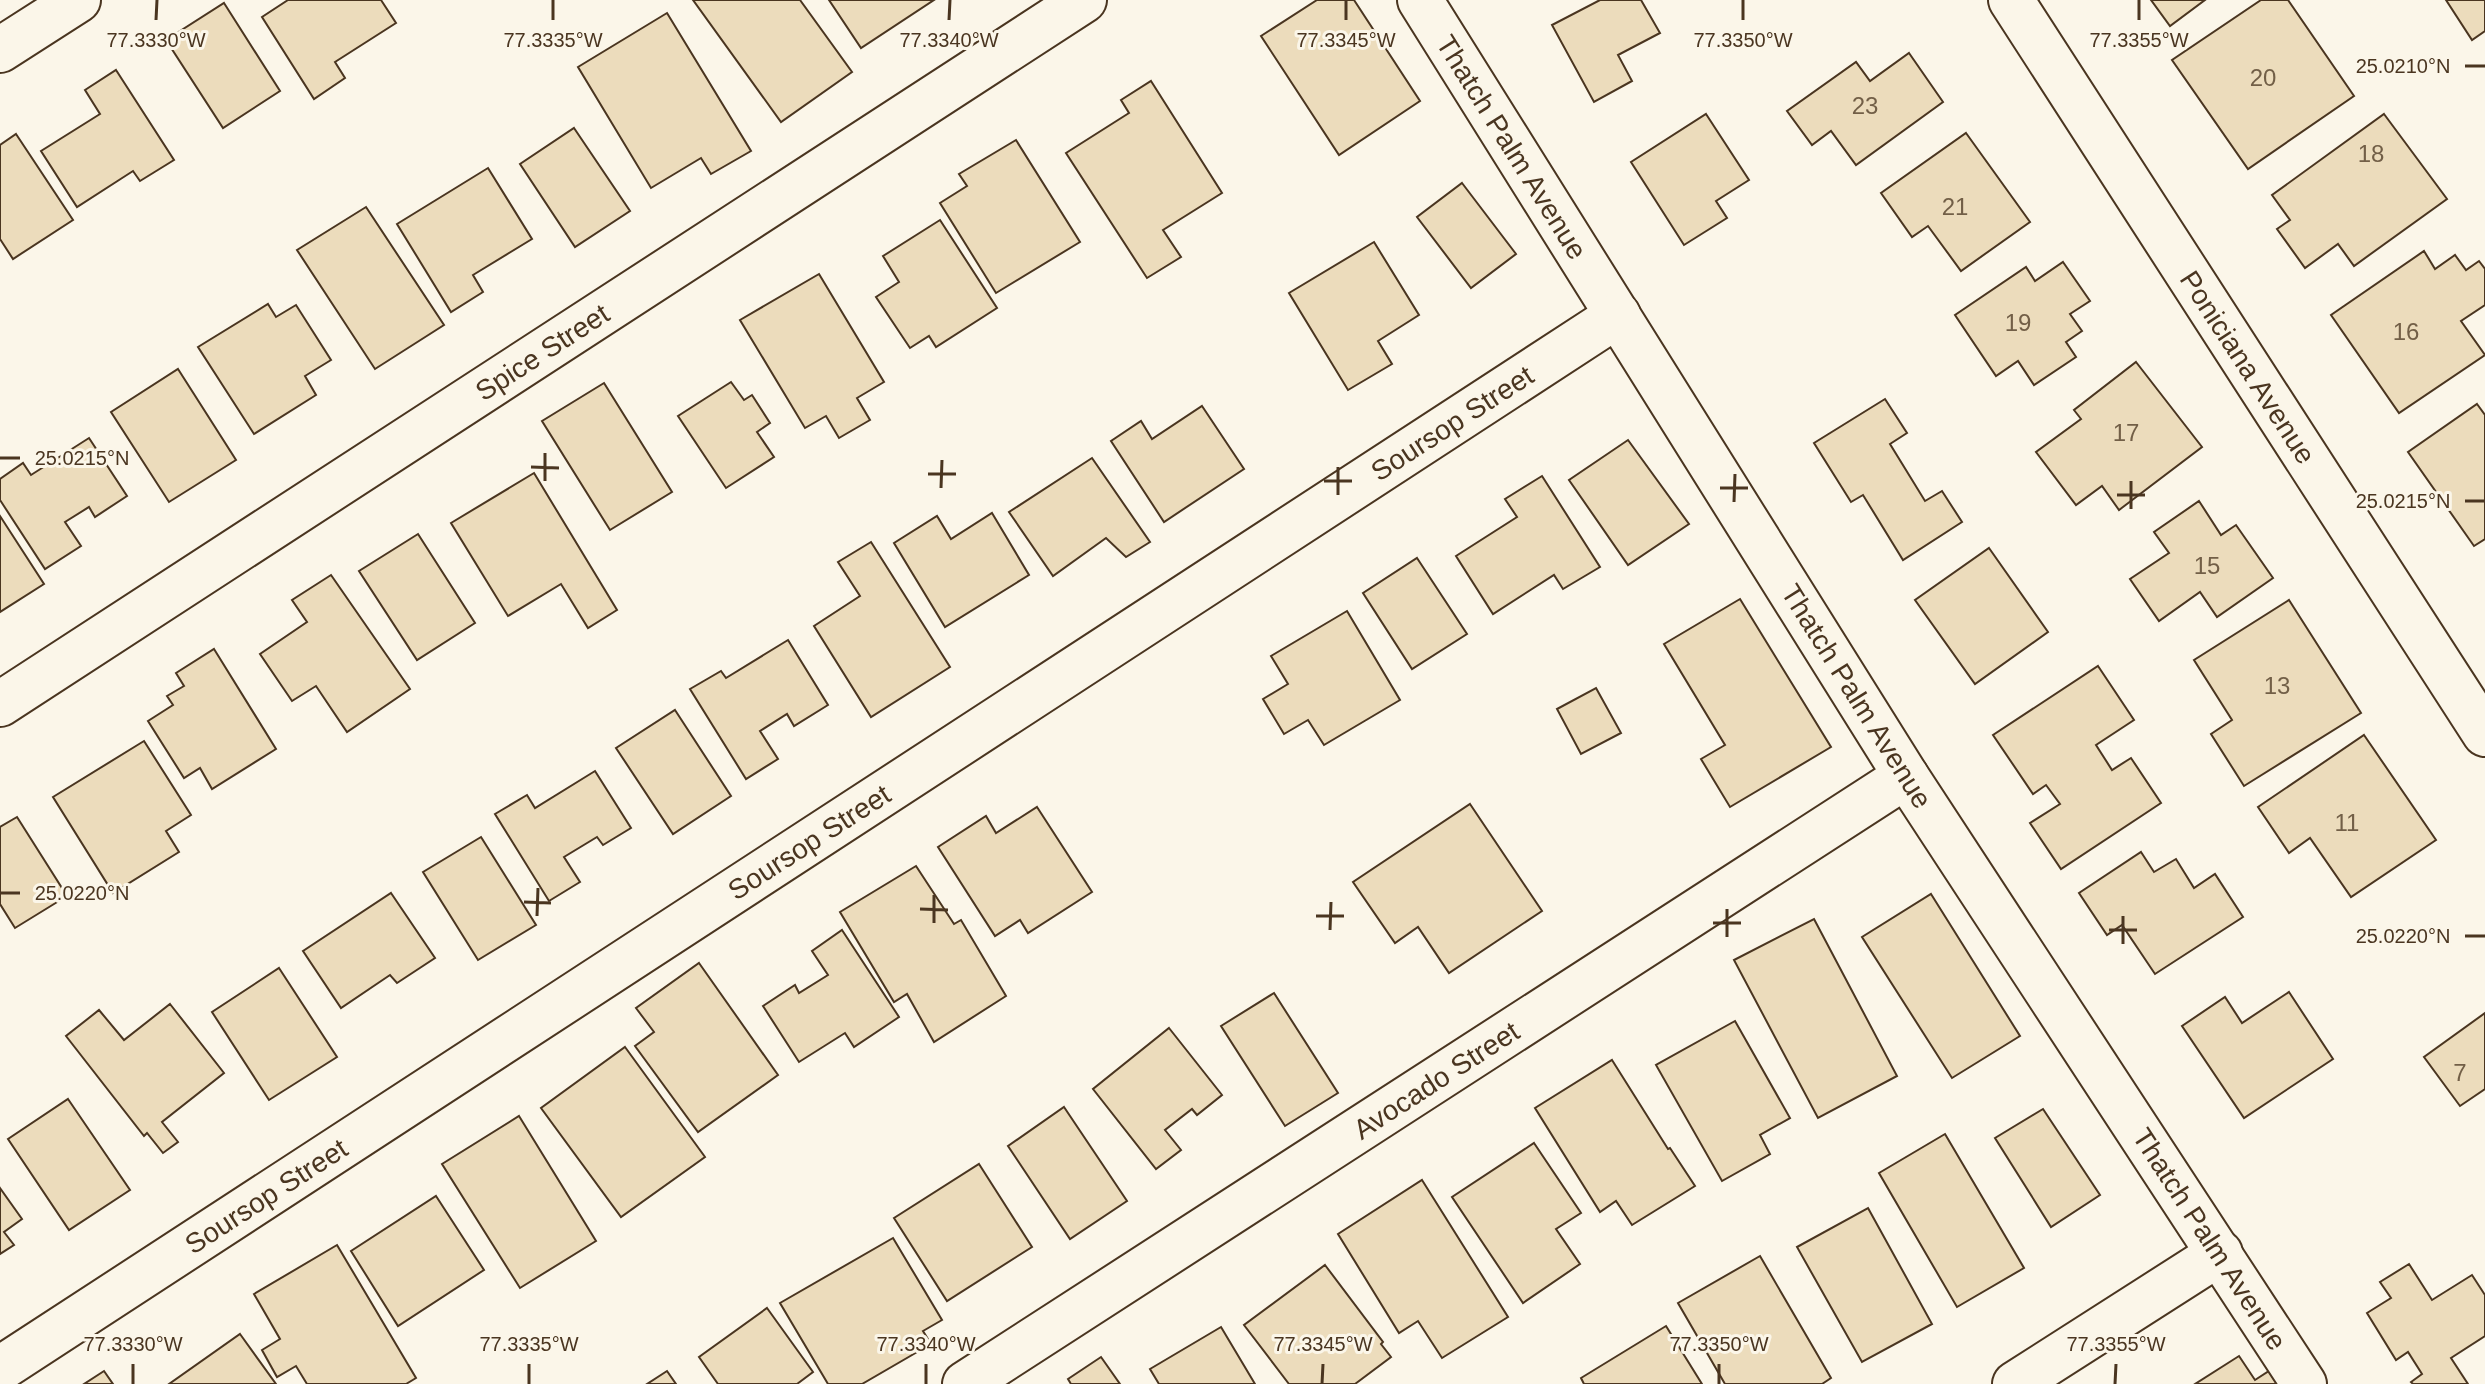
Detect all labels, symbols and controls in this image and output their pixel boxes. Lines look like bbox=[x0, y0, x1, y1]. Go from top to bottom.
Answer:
text: 77.3330°W bbox=[106, 29, 206, 51]
text: 77.3335°W bbox=[503, 29, 603, 51]
text: 77.3340°W bbox=[899, 29, 999, 51]
text: 77.3345°W bbox=[1296, 29, 1396, 51]
text: 77.3350°W bbox=[1693, 29, 1793, 51]
text: 77.3355°W bbox=[2089, 29, 2189, 51]
street label: Thatch Palm Avenue bbox=[1430, 30, 1593, 265]
text: 25.0210°N bbox=[2356, 55, 2450, 77]
house number: 20 bbox=[2250, 64, 2276, 91]
house number: 23 bbox=[1852, 92, 1878, 119]
house number: 18 bbox=[2358, 140, 2384, 167]
house number: 21 bbox=[1942, 193, 1968, 220]
street label: Poniciana Avenue bbox=[2174, 265, 2321, 470]
street label: Spice Street bbox=[470, 298, 615, 407]
house number: 19 bbox=[2005, 309, 2031, 336]
house number: 16 bbox=[2393, 318, 2419, 345]
street label: Soursop Street bbox=[1366, 359, 1539, 487]
house number: 17 bbox=[2113, 419, 2139, 446]
text: 25.0215°N bbox=[35, 447, 129, 469]
text: 25.0215°N bbox=[2356, 490, 2450, 512]
house number: 15 bbox=[2194, 552, 2220, 579]
street label: Thatch Palm Avenue bbox=[1775, 579, 1938, 814]
house number: 13 bbox=[2264, 672, 2290, 699]
street label: Soursop Street bbox=[723, 778, 896, 906]
house number: 11 bbox=[2335, 809, 2359, 836]
text: 25.0220°N bbox=[35, 882, 129, 904]
text: 25.0220°N bbox=[2356, 925, 2450, 947]
street label: Avocado Street bbox=[1348, 1015, 1525, 1145]
house number: 7 bbox=[2453, 1059, 2467, 1086]
street label: Thatch Palm Avenue bbox=[2126, 1123, 2293, 1356]
street label: Soursop Street bbox=[180, 1132, 353, 1260]
text: 77.3330°W bbox=[83, 1333, 183, 1355]
text: 77.3335°W bbox=[479, 1333, 579, 1355]
text: 77.3340°W bbox=[876, 1333, 976, 1355]
text: 77.3345°W bbox=[1273, 1333, 1373, 1355]
text: 77.3350°W bbox=[1669, 1333, 1769, 1355]
text: 77.3355°W bbox=[2066, 1333, 2166, 1355]

